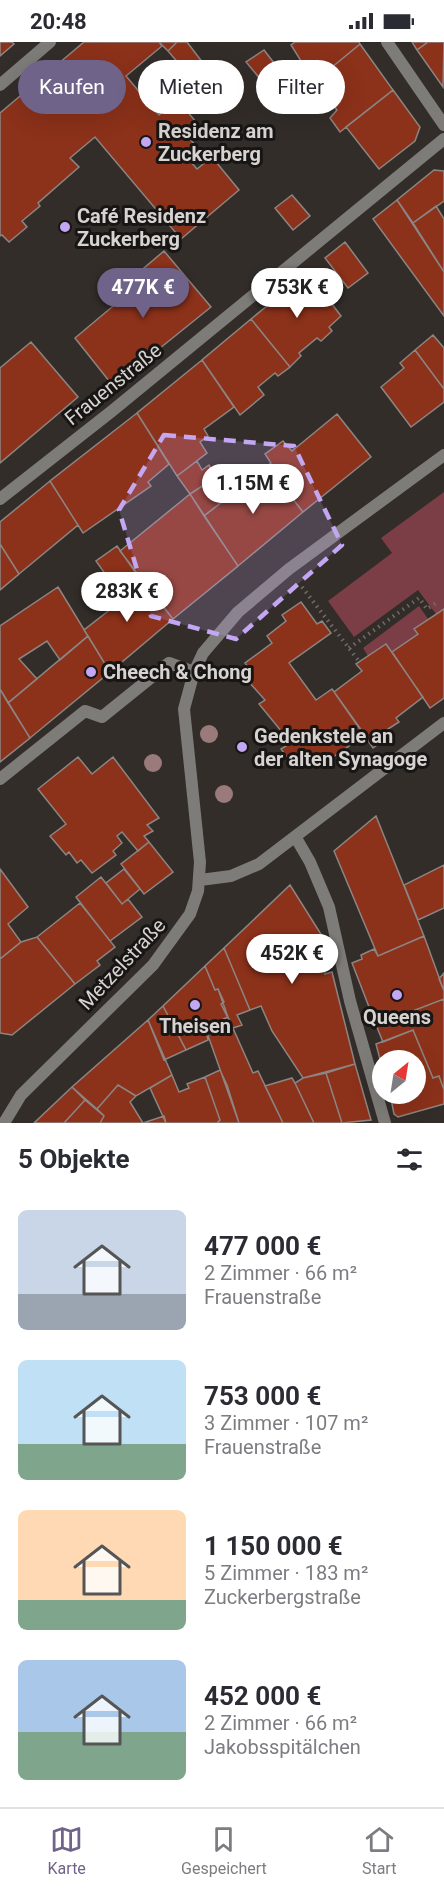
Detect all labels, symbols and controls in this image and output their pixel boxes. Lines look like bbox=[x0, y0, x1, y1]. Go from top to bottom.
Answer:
text: 20:48 bbox=[30, 9, 87, 34]
chip: Kaufen bbox=[18, 60, 126, 114]
chip: Mieten bbox=[138, 60, 244, 114]
chip: Filter bbox=[256, 60, 345, 114]
place label: Residenz am Zuckerberg bbox=[158, 119, 274, 166]
marker: Residenz am Zuckerberg bbox=[139, 135, 153, 149]
place label: Café Residenz Zuckerberg bbox=[77, 204, 206, 251]
marker: Café Residenz Zuckerberg bbox=[58, 220, 72, 234]
pin: 477K € bbox=[94, 268, 192, 319]
pin: 753K € bbox=[248, 268, 346, 319]
text: 477K € bbox=[111, 275, 175, 299]
text: 753K € bbox=[265, 275, 329, 299]
street label: Frauenstraße bbox=[60, 338, 166, 430]
pin: 1.15M € bbox=[198, 464, 308, 515]
text: 1.15M € bbox=[216, 471, 290, 495]
pin: 283K € bbox=[78, 572, 176, 623]
text: 283K € bbox=[95, 579, 159, 603]
place label: Cheech & Chong bbox=[103, 660, 252, 684]
marker: Cheech & Chong bbox=[84, 665, 98, 679]
place label: Gedenkstele an der alten Synagoge bbox=[254, 724, 428, 771]
marker: Gedenkstele an der alten Synagoge bbox=[235, 740, 249, 754]
street label: Metzelstraße bbox=[74, 913, 170, 1015]
pin: 452K € bbox=[243, 934, 341, 985]
text: 452K € bbox=[260, 941, 324, 965]
marker: Queens bbox=[390, 988, 404, 1002]
marker: Theisen bbox=[188, 998, 202, 1012]
place label: Queens bbox=[363, 1005, 431, 1029]
place label: Theisen bbox=[159, 1014, 231, 1038]
north arrow bbox=[372, 1050, 426, 1104]
map controls bbox=[372, 1050, 426, 1104]
icon: filters bbox=[393, 1143, 426, 1176]
text: 5 Objekte bbox=[18, 1144, 129, 1174]
text: 477 000 € bbox=[204, 1231, 321, 1261]
icon: home bbox=[66, 1234, 138, 1306]
text: 2 Zimmer · 66 m² bbox=[204, 1261, 357, 1285]
text: Frauenstraße bbox=[204, 1285, 321, 1309]
text: 753 000 € bbox=[204, 1381, 321, 1411]
icon: home bbox=[66, 1384, 138, 1456]
text: 3 Zimmer · 107 m² bbox=[204, 1411, 368, 1435]
text: Frauenstraße bbox=[204, 1435, 321, 1459]
text: 1 150 000 € bbox=[204, 1531, 343, 1561]
icon: home bbox=[66, 1534, 138, 1606]
text: 5 Zimmer · 183 m² bbox=[204, 1561, 368, 1585]
text: Zuckerbergstraße bbox=[204, 1585, 361, 1609]
text: 452 000 € bbox=[204, 1681, 321, 1711]
icon: home bbox=[66, 1684, 138, 1756]
text: 2 Zimmer · 66 m² bbox=[204, 1711, 357, 1735]
text: Jakobsspitälchen bbox=[204, 1735, 361, 1759]
tab: Karte bbox=[48, 1823, 86, 1878]
tab: Gespeichert bbox=[181, 1823, 267, 1878]
tab: Start bbox=[362, 1823, 396, 1878]

